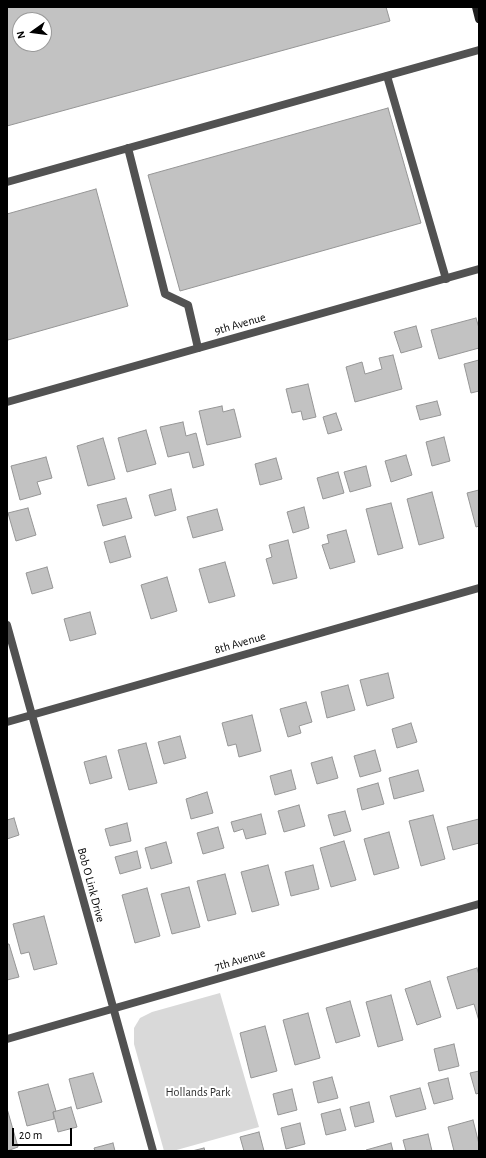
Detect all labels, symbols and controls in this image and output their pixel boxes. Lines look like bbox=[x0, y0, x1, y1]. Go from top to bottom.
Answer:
north arrow bbox=[12, 12, 52, 52]
text: N bbox=[15, 30, 27, 40]
street label: 9th Avenue bbox=[213, 310, 267, 338]
street label: 8th Avenue bbox=[213, 629, 267, 657]
street label: Bob O Link Drive bbox=[74, 846, 108, 924]
street label: 7th Avenue bbox=[213, 946, 267, 974]
park label: Hollands Park bbox=[166, 1085, 230, 1099]
scale bar bbox=[14, 1120, 74, 1146]
text: 20 m bbox=[19, 1129, 42, 1141]

